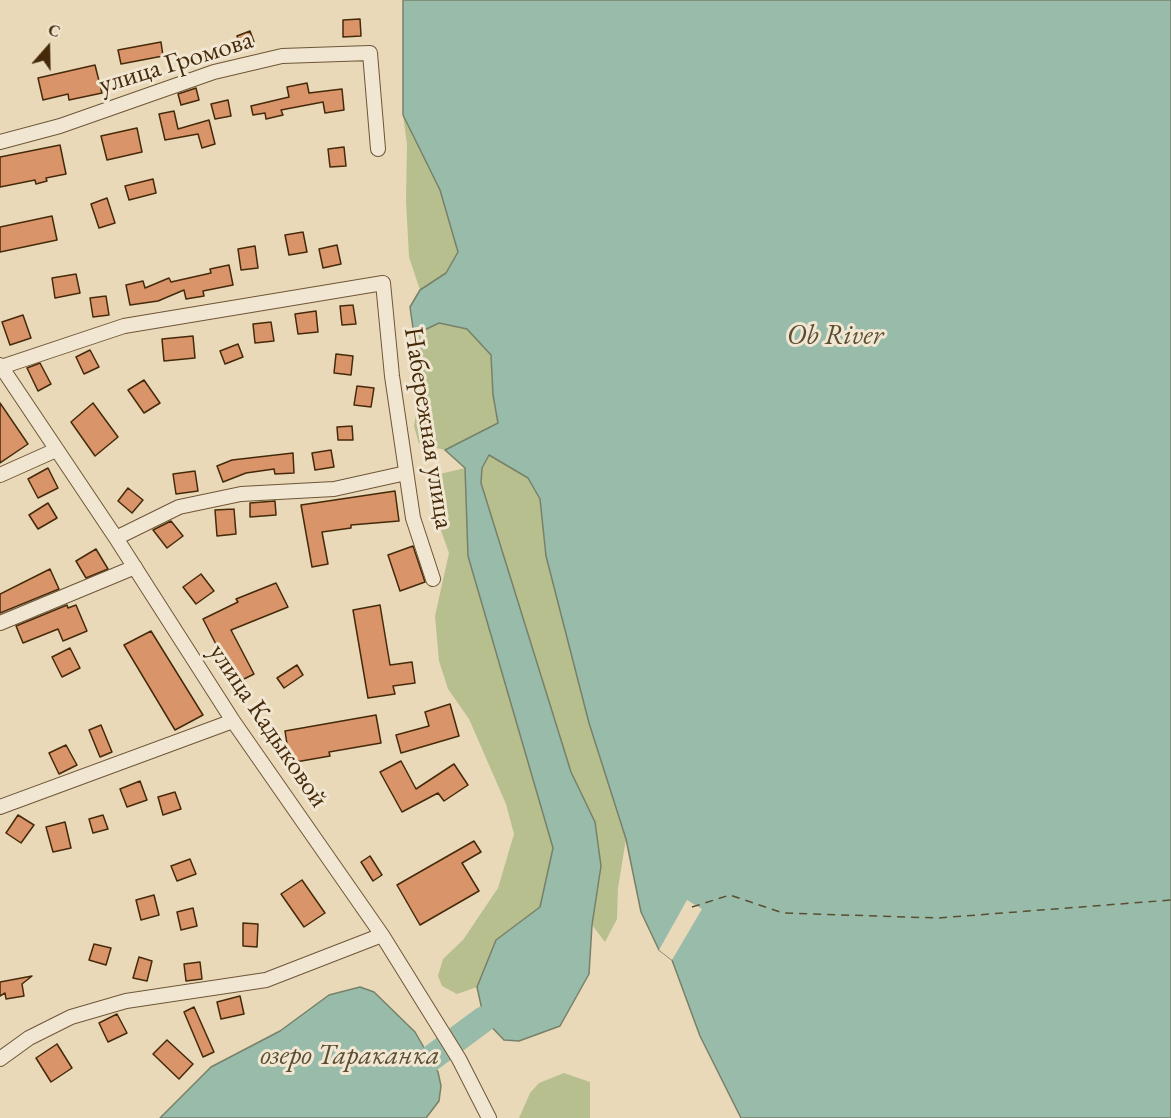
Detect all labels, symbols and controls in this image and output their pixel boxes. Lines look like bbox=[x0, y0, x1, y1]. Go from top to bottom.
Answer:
north arrow bbox=[18, 18, 78, 78]
text: С bbox=[45, 19, 63, 42]
street label: улица Громова bbox=[95, 24, 257, 102]
water label: Ob River bbox=[787, 319, 883, 353]
street label: Набережная улица bbox=[396, 325, 460, 531]
street label: улица Кадыковой bbox=[201, 638, 335, 814]
water label: озеро Тараканка bbox=[260, 1039, 440, 1073]

